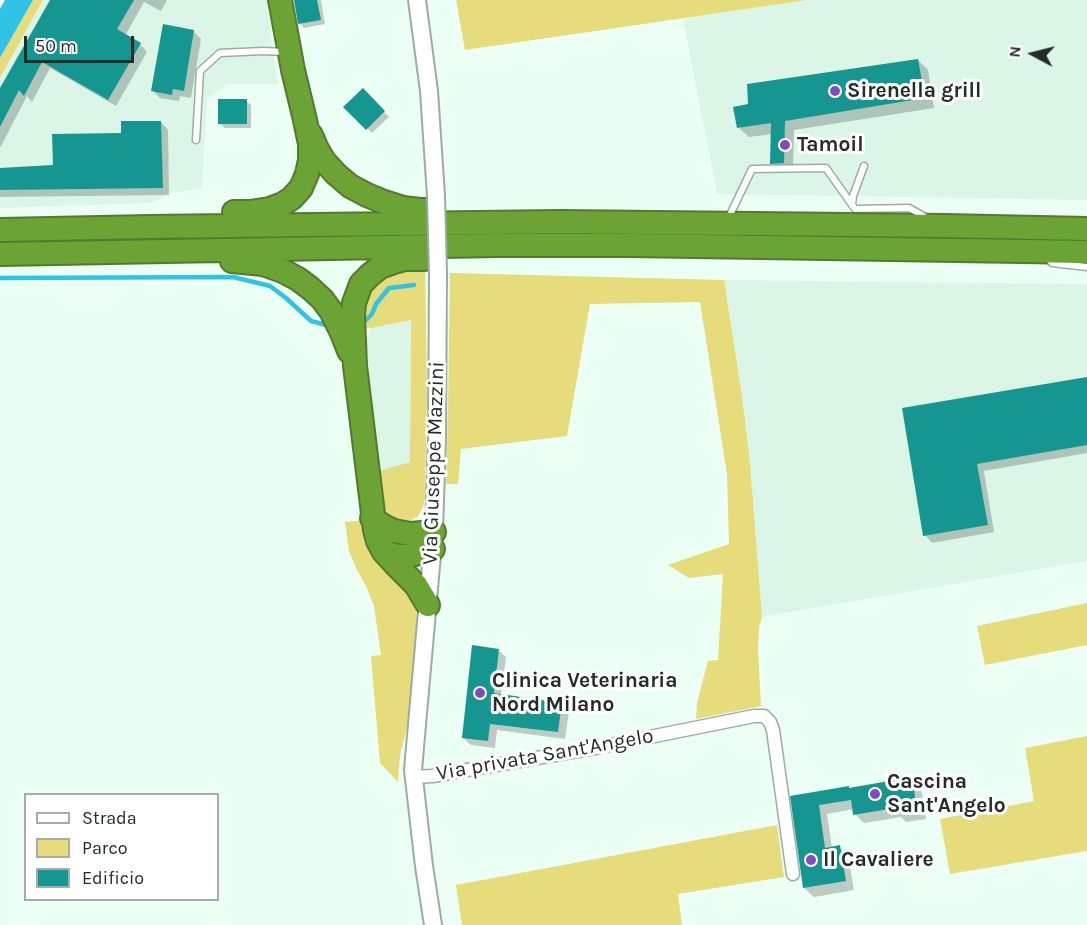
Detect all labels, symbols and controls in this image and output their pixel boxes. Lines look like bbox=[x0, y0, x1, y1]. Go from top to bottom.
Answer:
scale bar bbox=[27, 24, 136, 62]
north arrow bbox=[1003, 24, 1063, 84]
text: 50 m bbox=[35, 35, 77, 57]
text: N bbox=[1005, 45, 1025, 59]
place label: Sirenella grill bbox=[847, 78, 981, 104]
marker: Sirenella grill bbox=[828, 84, 842, 98]
place label: Tamoil bbox=[797, 132, 864, 158]
marker: Tamoil bbox=[778, 138, 792, 152]
street label: Via Giuseppe Mazzini bbox=[418, 361, 450, 565]
place label: Clinica Veterinaria Nord Milano bbox=[492, 668, 678, 718]
marker: Clinica Veterinaria Nord Milano bbox=[473, 686, 487, 700]
street label: Via privata Sant'Angelo bbox=[435, 724, 655, 786]
place label: Cascina Sant'Angelo bbox=[887, 769, 1006, 819]
marker: Cascina Sant'Angelo bbox=[868, 787, 882, 801]
legend bbox=[24, 793, 219, 901]
text: Strada bbox=[82, 807, 137, 829]
text: Parco bbox=[82, 837, 128, 859]
place label: Il Cavaliere bbox=[823, 847, 934, 873]
marker: Il Cavaliere bbox=[804, 853, 818, 867]
text: Edificio bbox=[82, 867, 144, 889]

